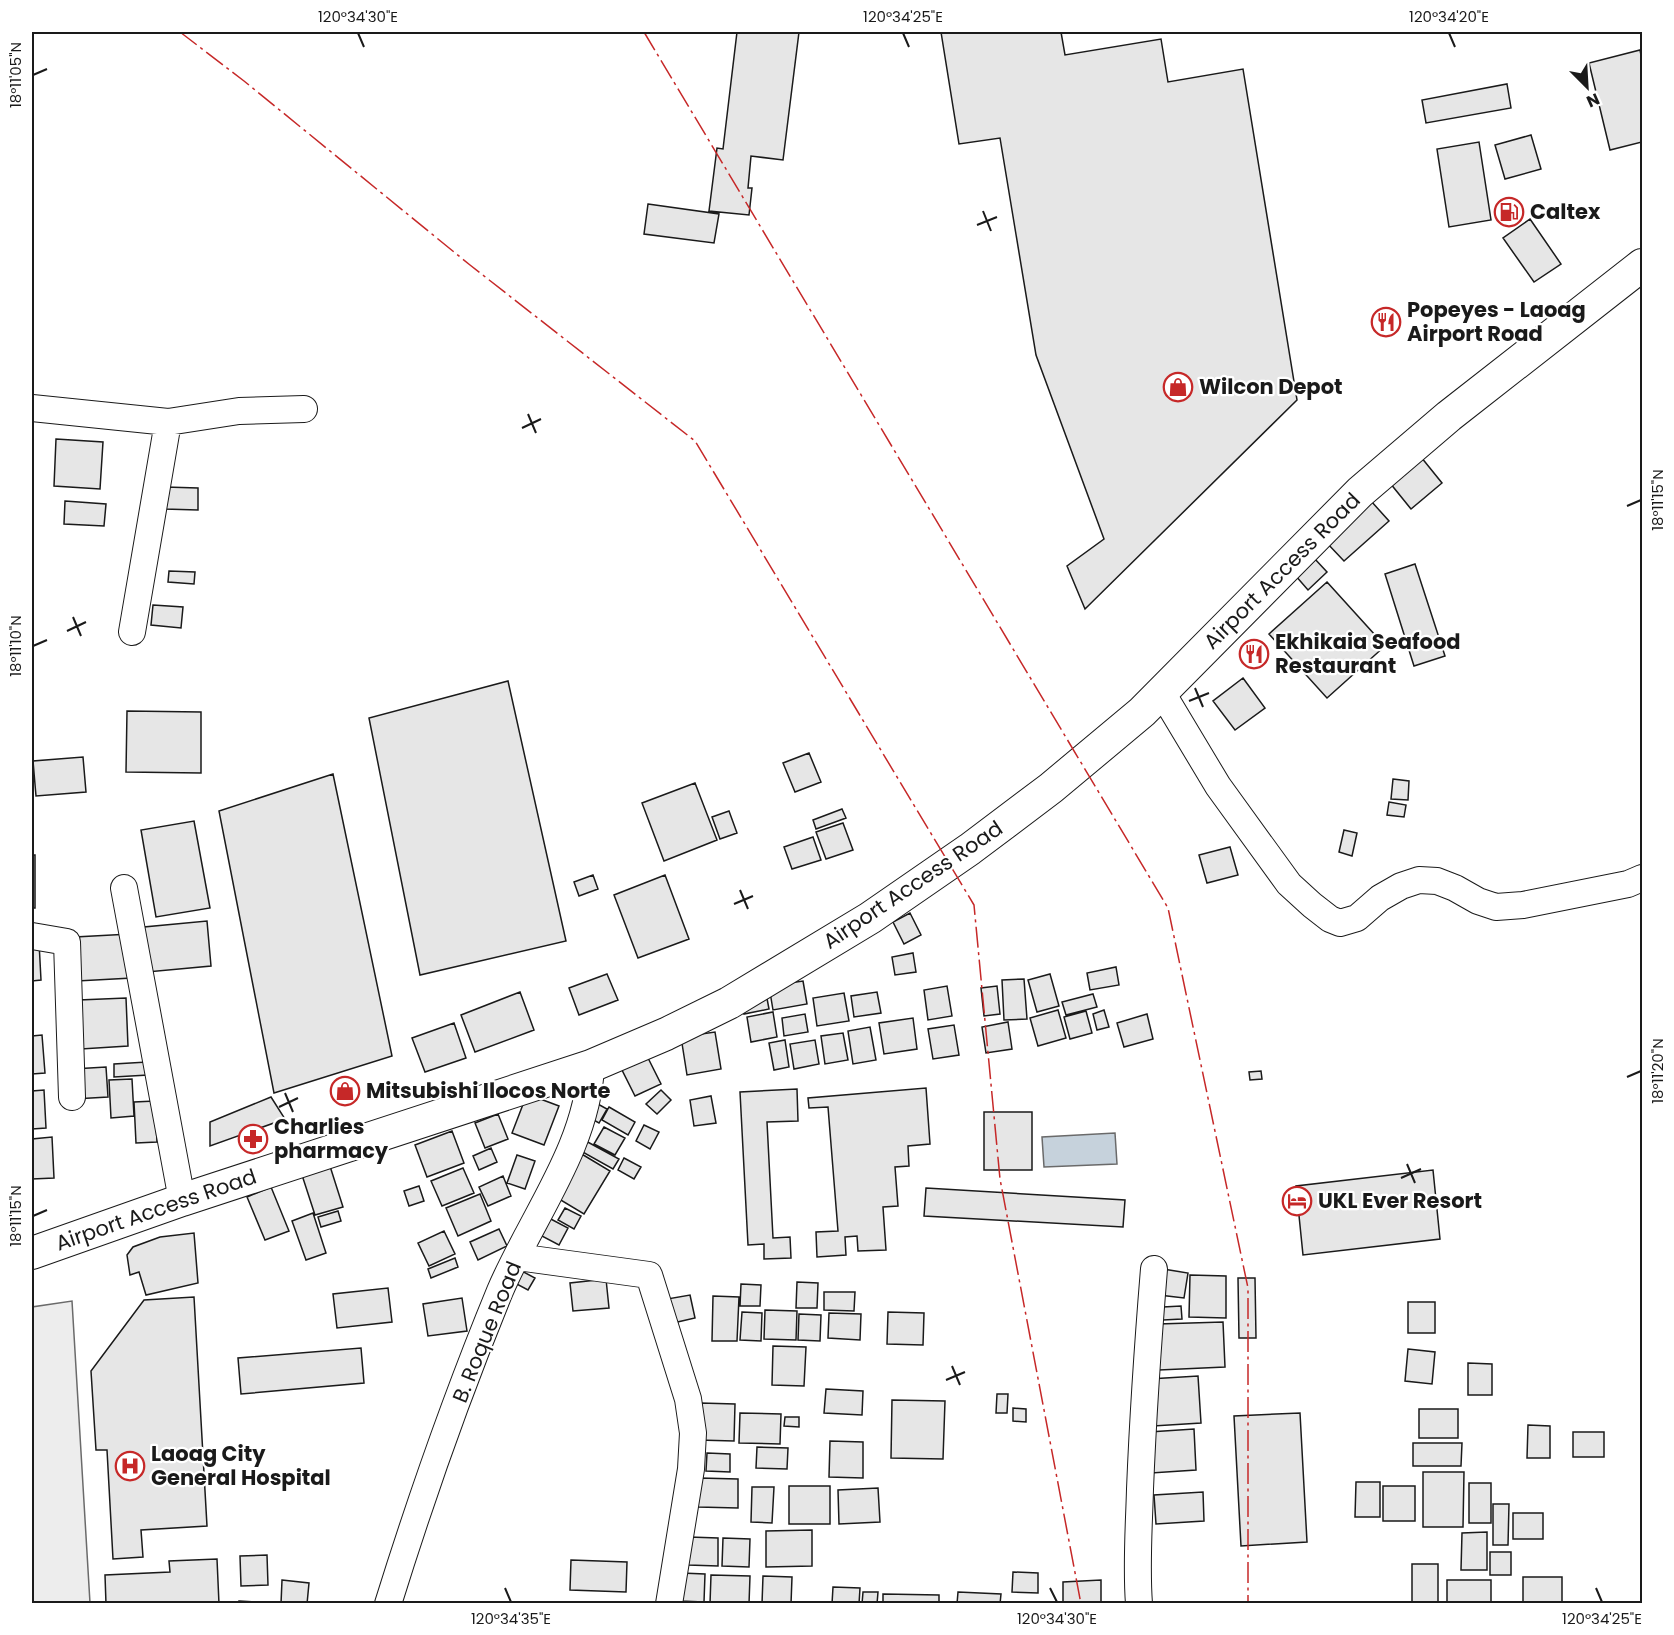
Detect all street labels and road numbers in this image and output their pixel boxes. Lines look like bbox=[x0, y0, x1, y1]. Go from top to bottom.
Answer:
street label: Airport Access Road bbox=[1197, 486, 1366, 655]
street label: Airport Access Road bbox=[817, 814, 1008, 956]
street label: Airport Access Road bbox=[52, 1162, 260, 1258]
street label: B. Roque Road bbox=[445, 1257, 528, 1407]

